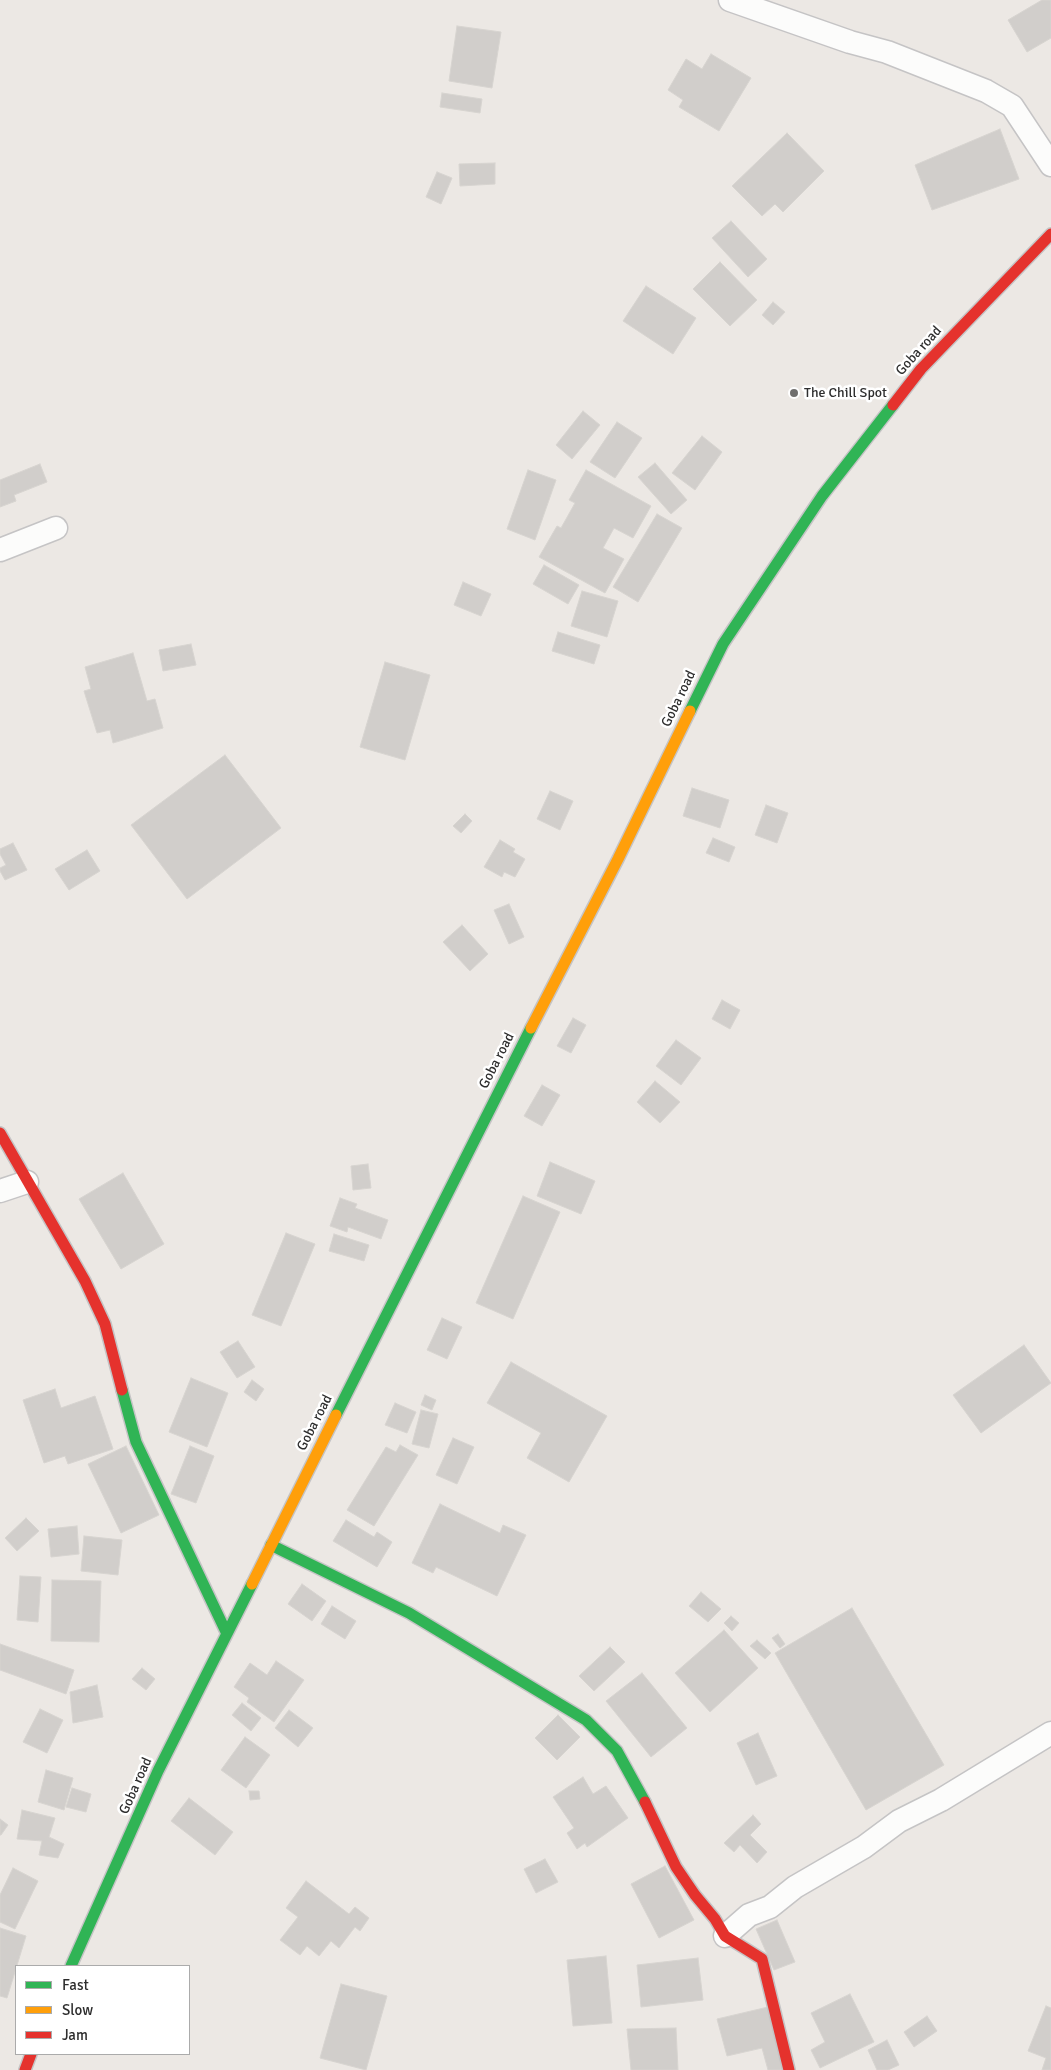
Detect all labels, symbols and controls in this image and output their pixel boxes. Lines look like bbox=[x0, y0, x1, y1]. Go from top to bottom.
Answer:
street label: Goba road bbox=[893, 323, 945, 379]
place label: The Chill Spot bbox=[804, 385, 887, 401]
marker: The Chill Spot bbox=[788, 387, 800, 399]
street label: Goba road bbox=[658, 668, 700, 730]
street label: Goba road bbox=[476, 1030, 518, 1092]
street label: Goba road bbox=[294, 1392, 336, 1454]
street label: Goba road bbox=[116, 1755, 156, 1817]
legend bbox=[15, 1965, 190, 2055]
text: Fast bbox=[62, 1976, 89, 1994]
text: Slow bbox=[62, 2001, 93, 2019]
text: Jam bbox=[62, 2026, 88, 2044]

